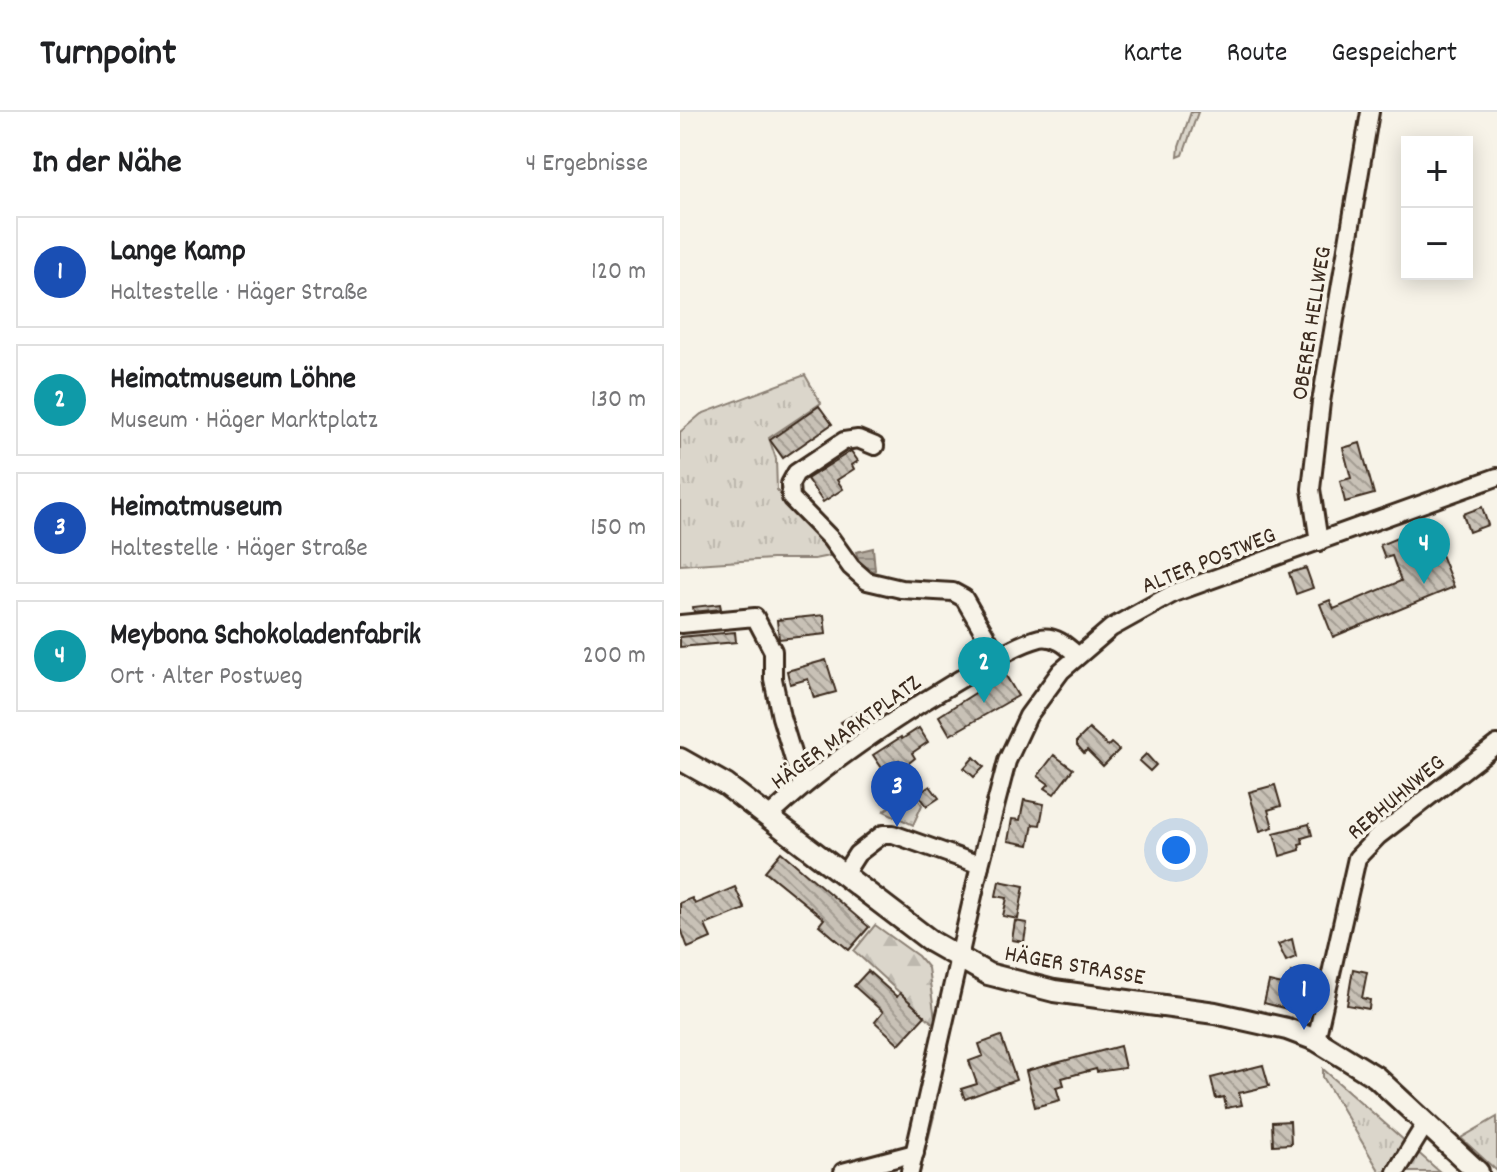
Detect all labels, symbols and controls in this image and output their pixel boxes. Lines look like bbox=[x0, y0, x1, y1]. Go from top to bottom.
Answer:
text: Turnpoint bbox=[40, 28, 176, 83]
text: Karte bbox=[1123, 35, 1182, 75]
text: Route bbox=[1226, 35, 1287, 75]
text: Gespeichert bbox=[1331, 35, 1457, 75]
map controls bbox=[1401, 136, 1473, 280]
button: + bbox=[1401, 136, 1473, 208]
text: In der Nähe bbox=[32, 140, 182, 189]
text: 4 Ergebnisse bbox=[526, 146, 648, 183]
button: − bbox=[1401, 208, 1473, 280]
text: Lange Kamp bbox=[110, 232, 246, 275]
street label: OBERER HELLWEG bbox=[1284, 244, 1342, 403]
text: 1 bbox=[57, 254, 63, 291]
text: 120 m bbox=[591, 254, 646, 291]
text: Haltestelle · Häger Straße bbox=[110, 275, 368, 312]
text: Heimatmuseum Löhne bbox=[110, 360, 356, 403]
text: 2 bbox=[54, 382, 66, 419]
text: 130 m bbox=[591, 382, 646, 419]
text: Museum · Häger Marktplatz bbox=[110, 403, 378, 440]
text: Heimatmuseum bbox=[110, 488, 283, 531]
text: 3 bbox=[54, 510, 66, 547]
text: 150 m bbox=[590, 510, 646, 547]
pin: 4 bbox=[1398, 518, 1450, 584]
street label: ALTER POSTWEG bbox=[1137, 519, 1281, 604]
text: Haltestelle · Häger Straße bbox=[110, 531, 368, 568]
text: Meybona Schokoladenfabrik bbox=[110, 616, 421, 659]
pin: 2 bbox=[958, 637, 1010, 703]
text: 4 bbox=[55, 638, 65, 675]
text: 200 m bbox=[582, 638, 646, 675]
text: Ort · Alter Postweg bbox=[110, 659, 303, 696]
street label: HÄGER MARKTPLATZ bbox=[765, 667, 929, 800]
street label: REBHUHNWEG bbox=[1341, 747, 1453, 849]
pin: 3 bbox=[871, 761, 923, 827]
your location bbox=[1156, 830, 1196, 870]
street label: HÄGER STRASSE bbox=[1002, 938, 1147, 996]
pin: 1 bbox=[1278, 964, 1330, 1030]

